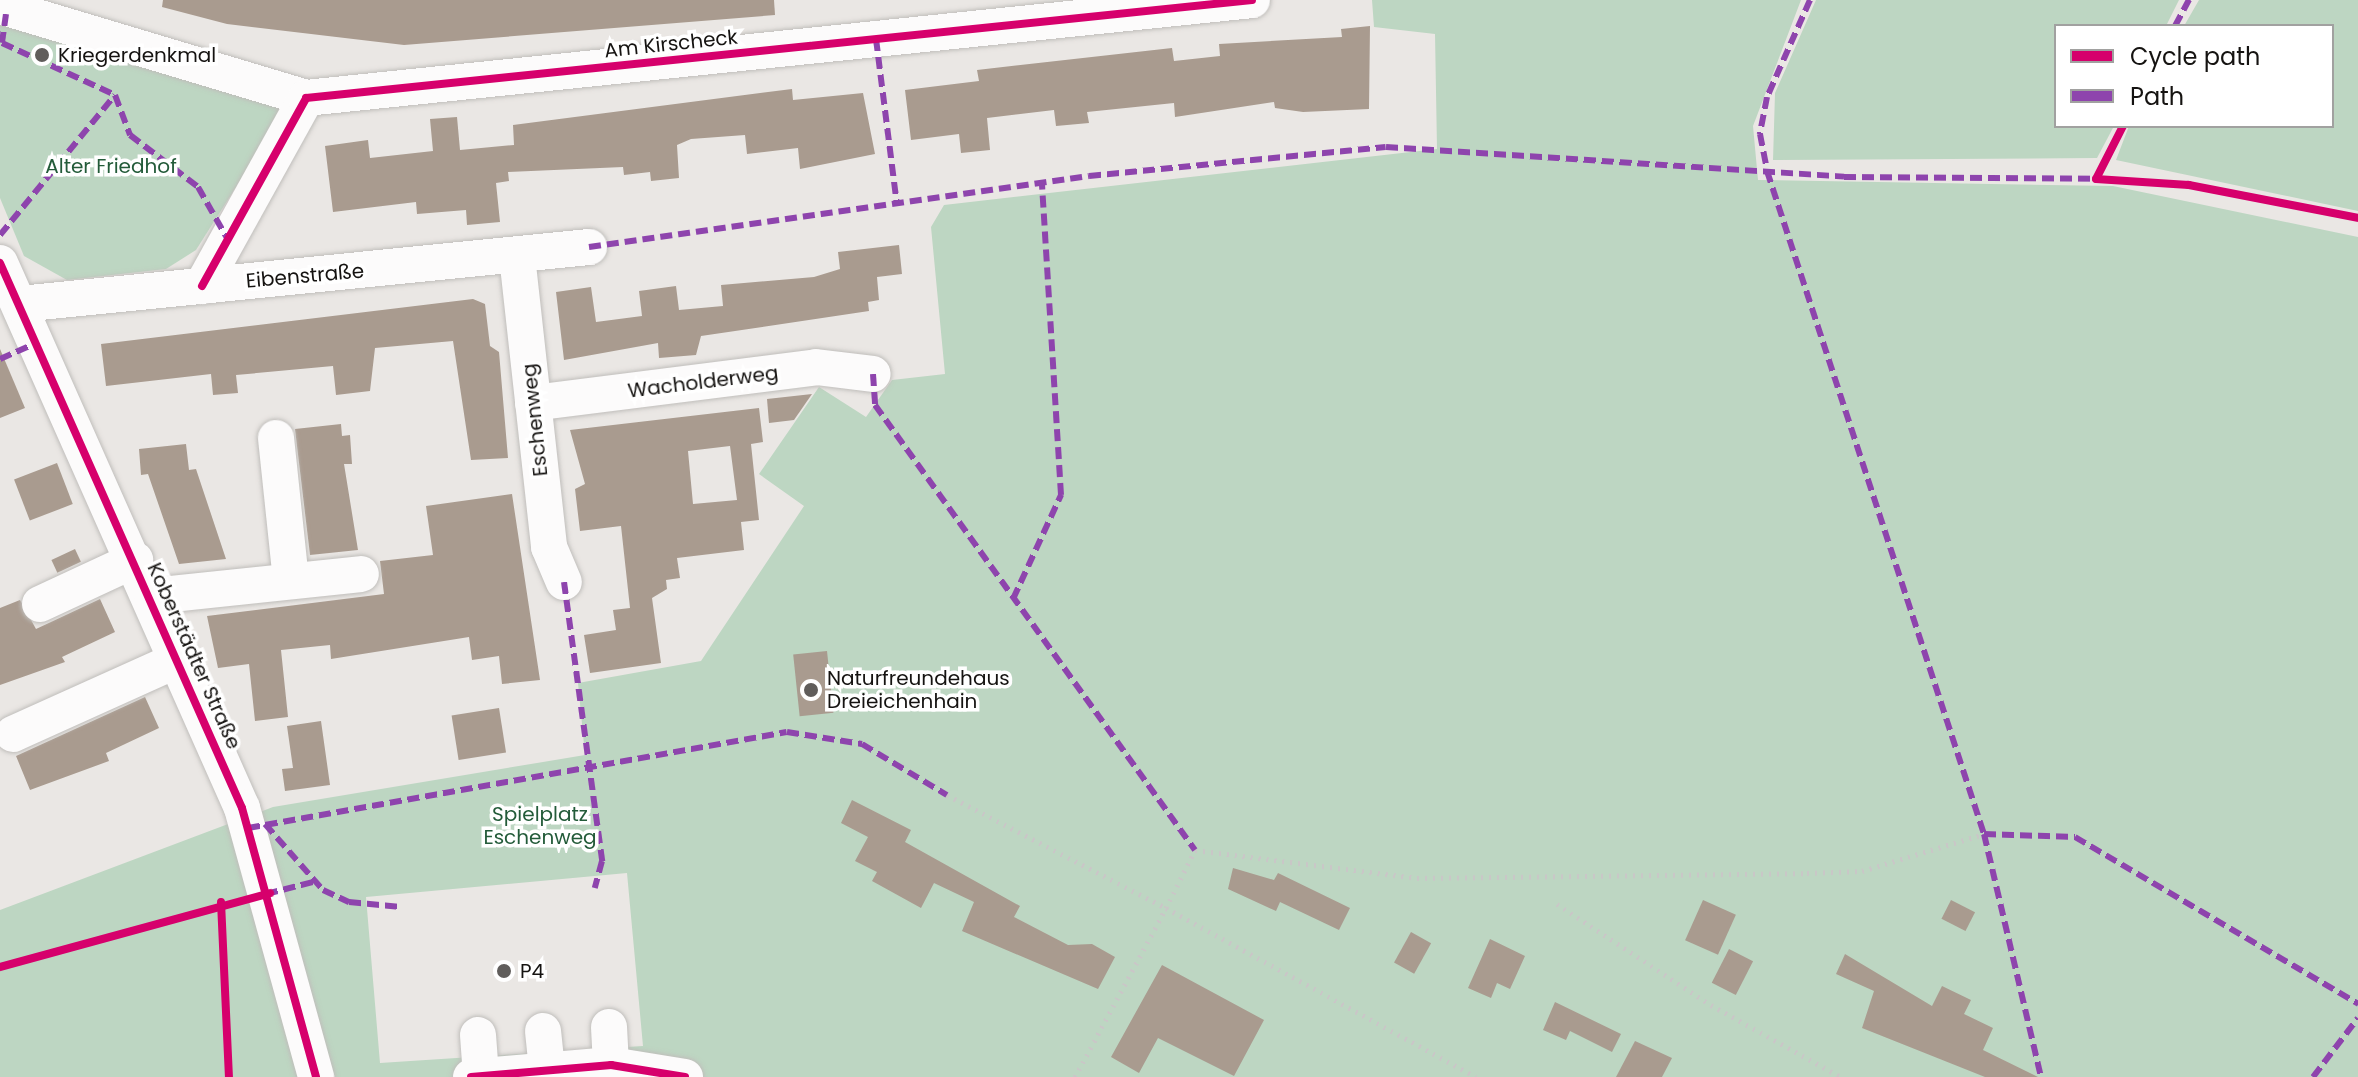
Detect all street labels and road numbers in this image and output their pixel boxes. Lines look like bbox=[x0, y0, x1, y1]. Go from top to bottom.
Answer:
street label: Am Kirscheck bbox=[603, 25, 739, 63]
street label: Eibenstraße bbox=[245, 259, 365, 293]
street label: Wacholderweg bbox=[626, 361, 780, 403]
street label: Eschenweg bbox=[517, 362, 553, 478]
street label: Koberstädter Straße bbox=[142, 559, 246, 753]

